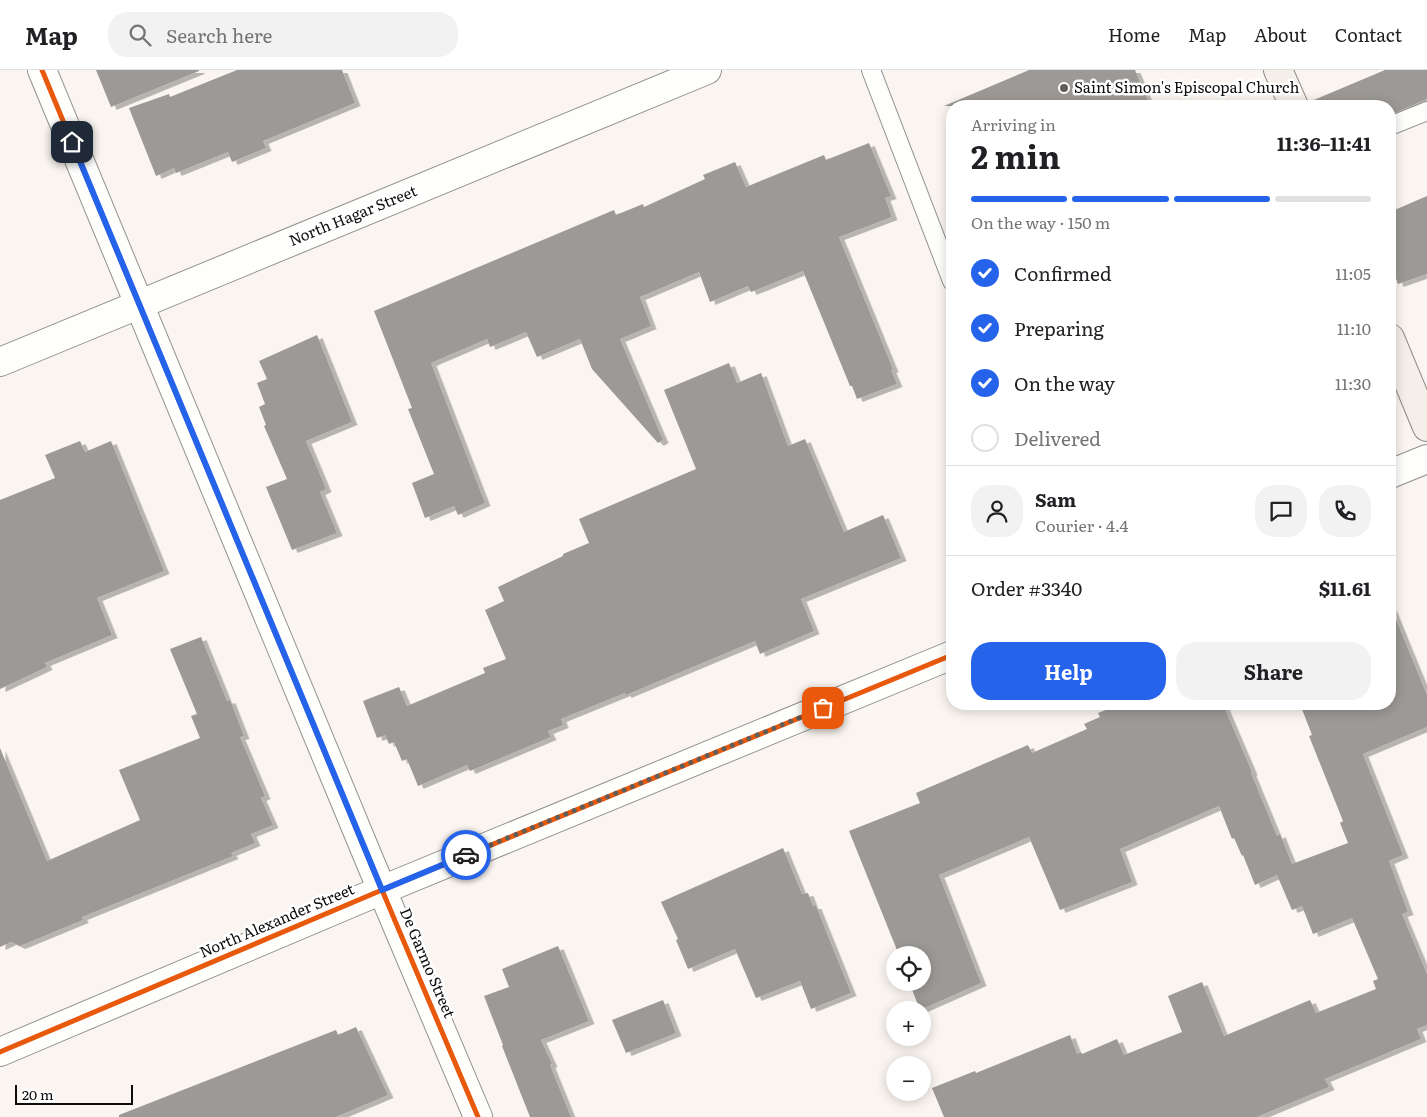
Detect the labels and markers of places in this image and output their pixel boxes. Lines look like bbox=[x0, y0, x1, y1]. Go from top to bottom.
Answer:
place label: Saint Simon's Episcopal Church bbox=[1074, 75, 1299, 98]
marker: Saint Simon's Episcopal Church bbox=[1058, 82, 1070, 94]
pin bbox=[51, 121, 93, 163]
pin bbox=[802, 687, 844, 729]

